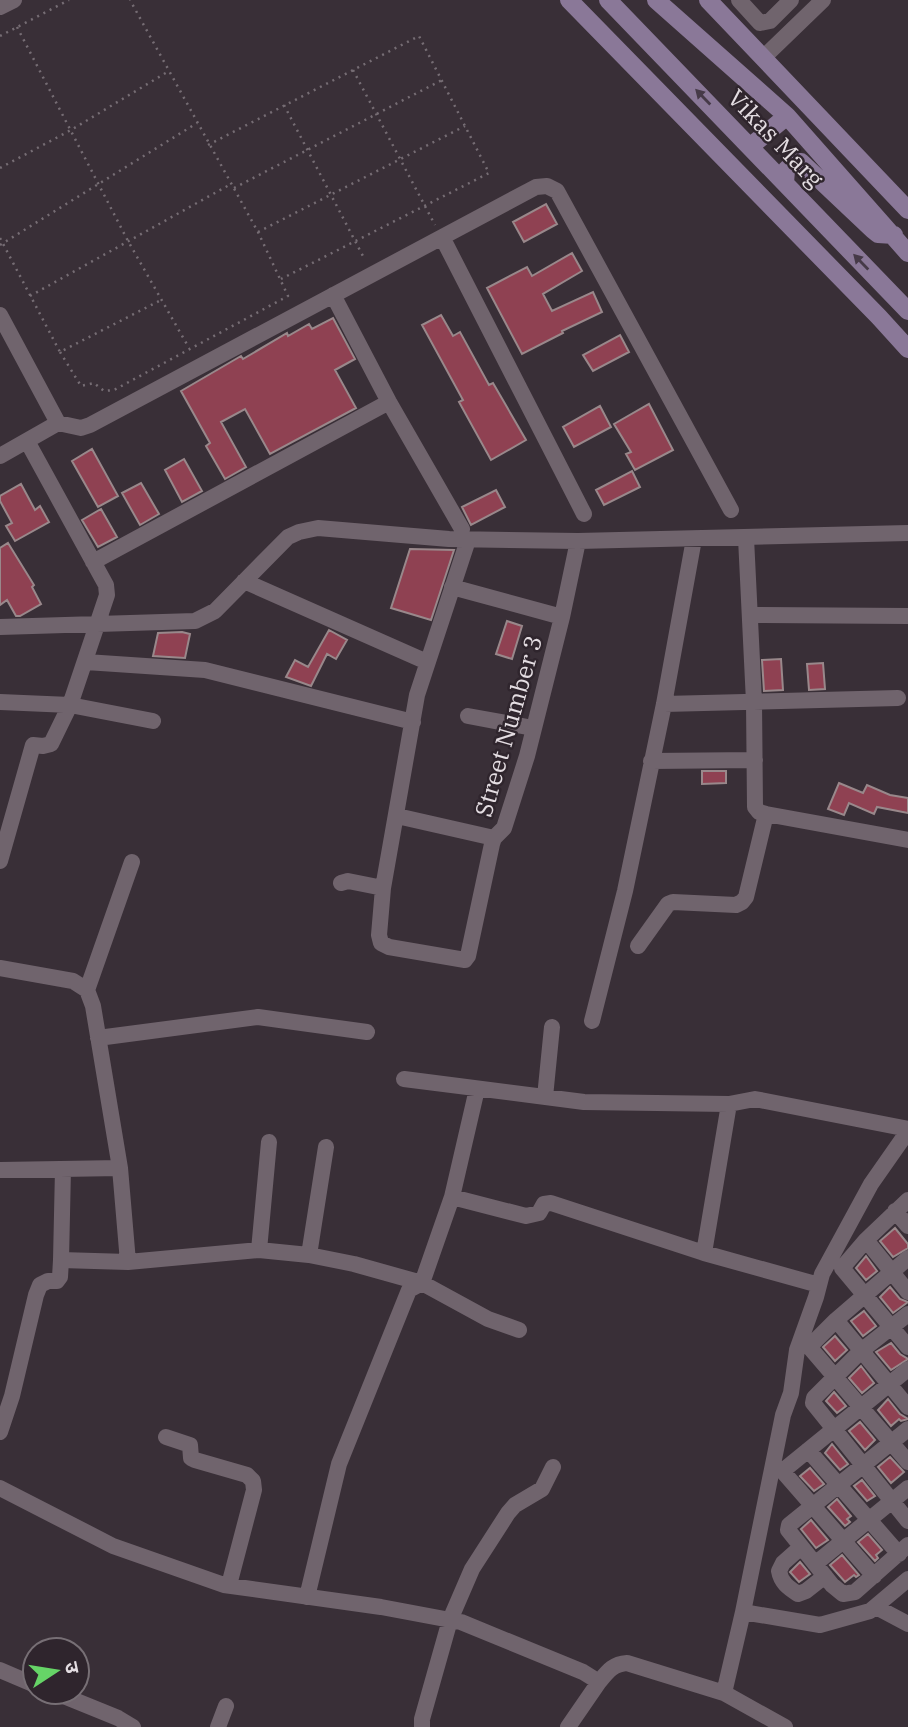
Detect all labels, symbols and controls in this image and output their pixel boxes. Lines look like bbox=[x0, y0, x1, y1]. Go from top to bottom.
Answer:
street label: Vikas Marg bbox=[721, 82, 831, 194]
one-way arrow bbox=[695, 89, 712, 106]
one-way arrow bbox=[853, 254, 869, 271]
street label: Street Number 3 bbox=[467, 631, 549, 821]
north arrow bbox=[21, 1636, 91, 1706]
text: उ bbox=[60, 1660, 86, 1676]

